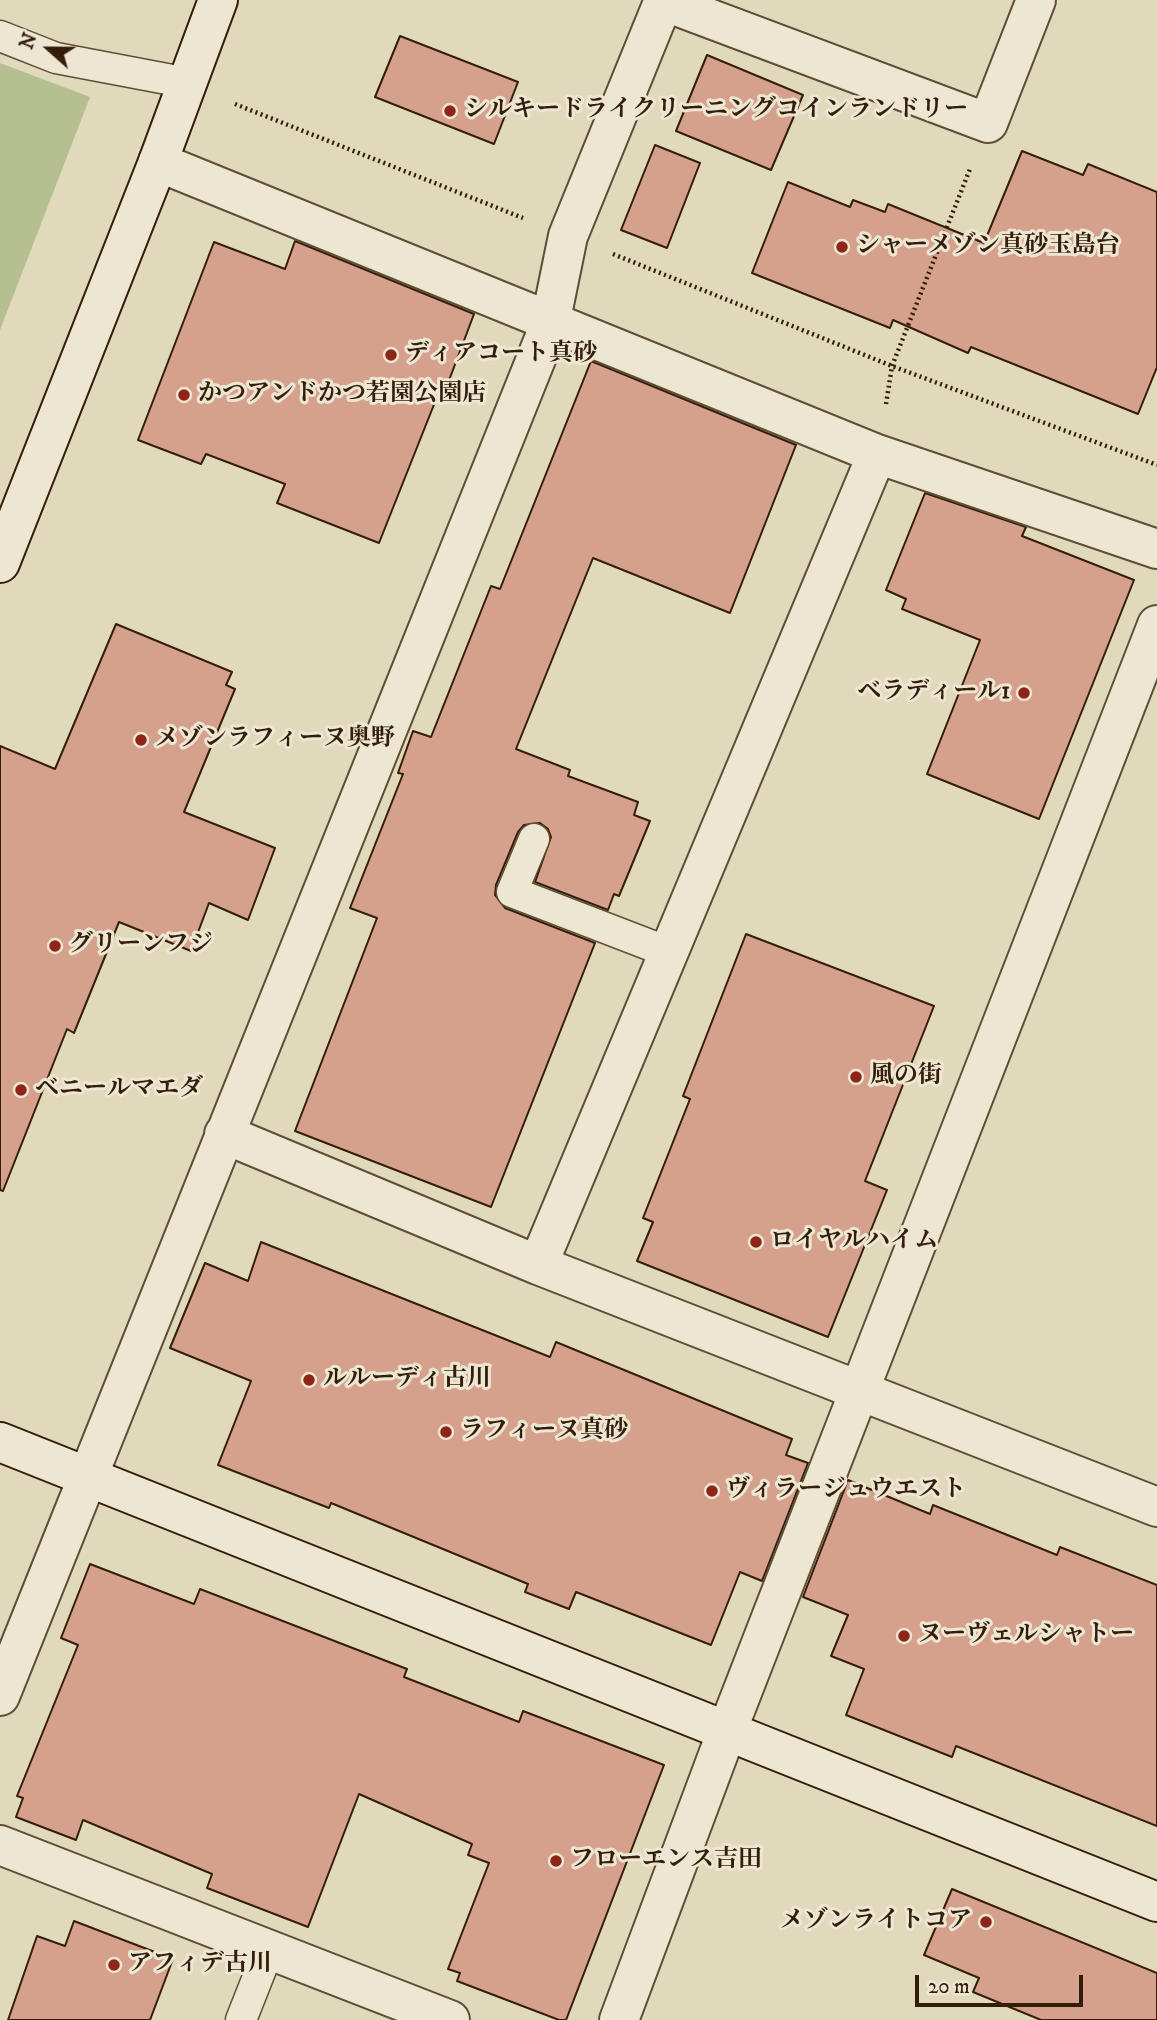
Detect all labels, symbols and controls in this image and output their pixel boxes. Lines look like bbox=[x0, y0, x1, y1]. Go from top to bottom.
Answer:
north arrow bbox=[14, 14, 84, 84]
text: N bbox=[15, 30, 42, 53]
place label: シルキードライクリーニングコインランドリー bbox=[464, 97, 968, 125]
marker: シルキードライクリーニングコインランドリー bbox=[442, 103, 458, 119]
place label: シャーメゾン真砂玉島台 bbox=[856, 233, 1120, 261]
marker: シャーメゾン真砂玉島台 bbox=[834, 239, 850, 255]
place label: ディアコート真砂 bbox=[405, 341, 597, 369]
marker: ディアコート真砂 bbox=[383, 347, 399, 363]
place label: かつアンドかつ若園公園店 bbox=[198, 381, 486, 409]
marker: かつアンドかつ若園公園店 bbox=[176, 387, 192, 403]
place label: ベラディール1 bbox=[857, 679, 1010, 707]
marker: ベラディール1 bbox=[1016, 685, 1032, 701]
place label: メゾンラフィーヌ奥野 bbox=[155, 726, 395, 754]
marker: メゾンラフィーヌ奥野 bbox=[133, 732, 149, 748]
place label: グリーンフジ bbox=[69, 932, 213, 960]
marker: グリーンフジ bbox=[47, 938, 63, 954]
place label: 風の街 bbox=[870, 1063, 942, 1091]
marker: 風の街 bbox=[848, 1069, 864, 1085]
place label: ベニールマエダ bbox=[35, 1076, 203, 1104]
marker: ベニールマエダ bbox=[13, 1082, 29, 1098]
place label: ロイヤルハイム bbox=[770, 1228, 938, 1256]
marker: ロイヤルハイム bbox=[748, 1234, 764, 1250]
place label: ルルーディ古川 bbox=[323, 1366, 491, 1394]
marker: ルルーディ古川 bbox=[301, 1372, 317, 1388]
place label: ラフィーヌ真砂 bbox=[460, 1418, 628, 1446]
marker: ラフィーヌ真砂 bbox=[438, 1424, 454, 1440]
place label: ヴィラージュウエスト bbox=[726, 1477, 966, 1505]
marker: ヴィラージュウエスト bbox=[704, 1483, 720, 1499]
place label: ヌーヴェルシャトー bbox=[918, 1622, 1134, 1650]
marker: ヌーヴェルシャトー bbox=[896, 1628, 912, 1644]
place label: フローエンス吉田 bbox=[570, 1847, 762, 1875]
marker: フローエンス吉田 bbox=[548, 1853, 564, 1869]
place label: メゾンライトコア bbox=[780, 1908, 972, 1936]
marker: メゾンライトコア bbox=[978, 1914, 994, 1930]
place label: アフィデ古川 bbox=[128, 1951, 272, 1979]
marker: アフィデ古川 bbox=[106, 1957, 122, 1973]
scale bar bbox=[919, 1960, 1087, 2004]
text: 20 m bbox=[928, 1974, 970, 2000]

